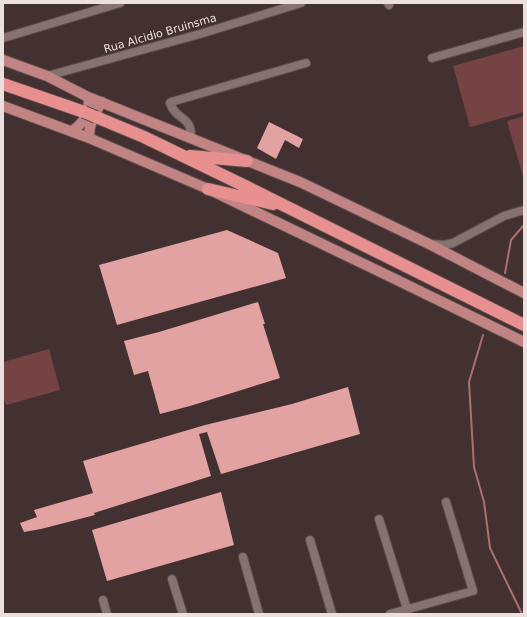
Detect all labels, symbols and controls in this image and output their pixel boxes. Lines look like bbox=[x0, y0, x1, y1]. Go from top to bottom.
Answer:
street label: Rua Alcidio Bruinsma bbox=[102, 11, 218, 56]

